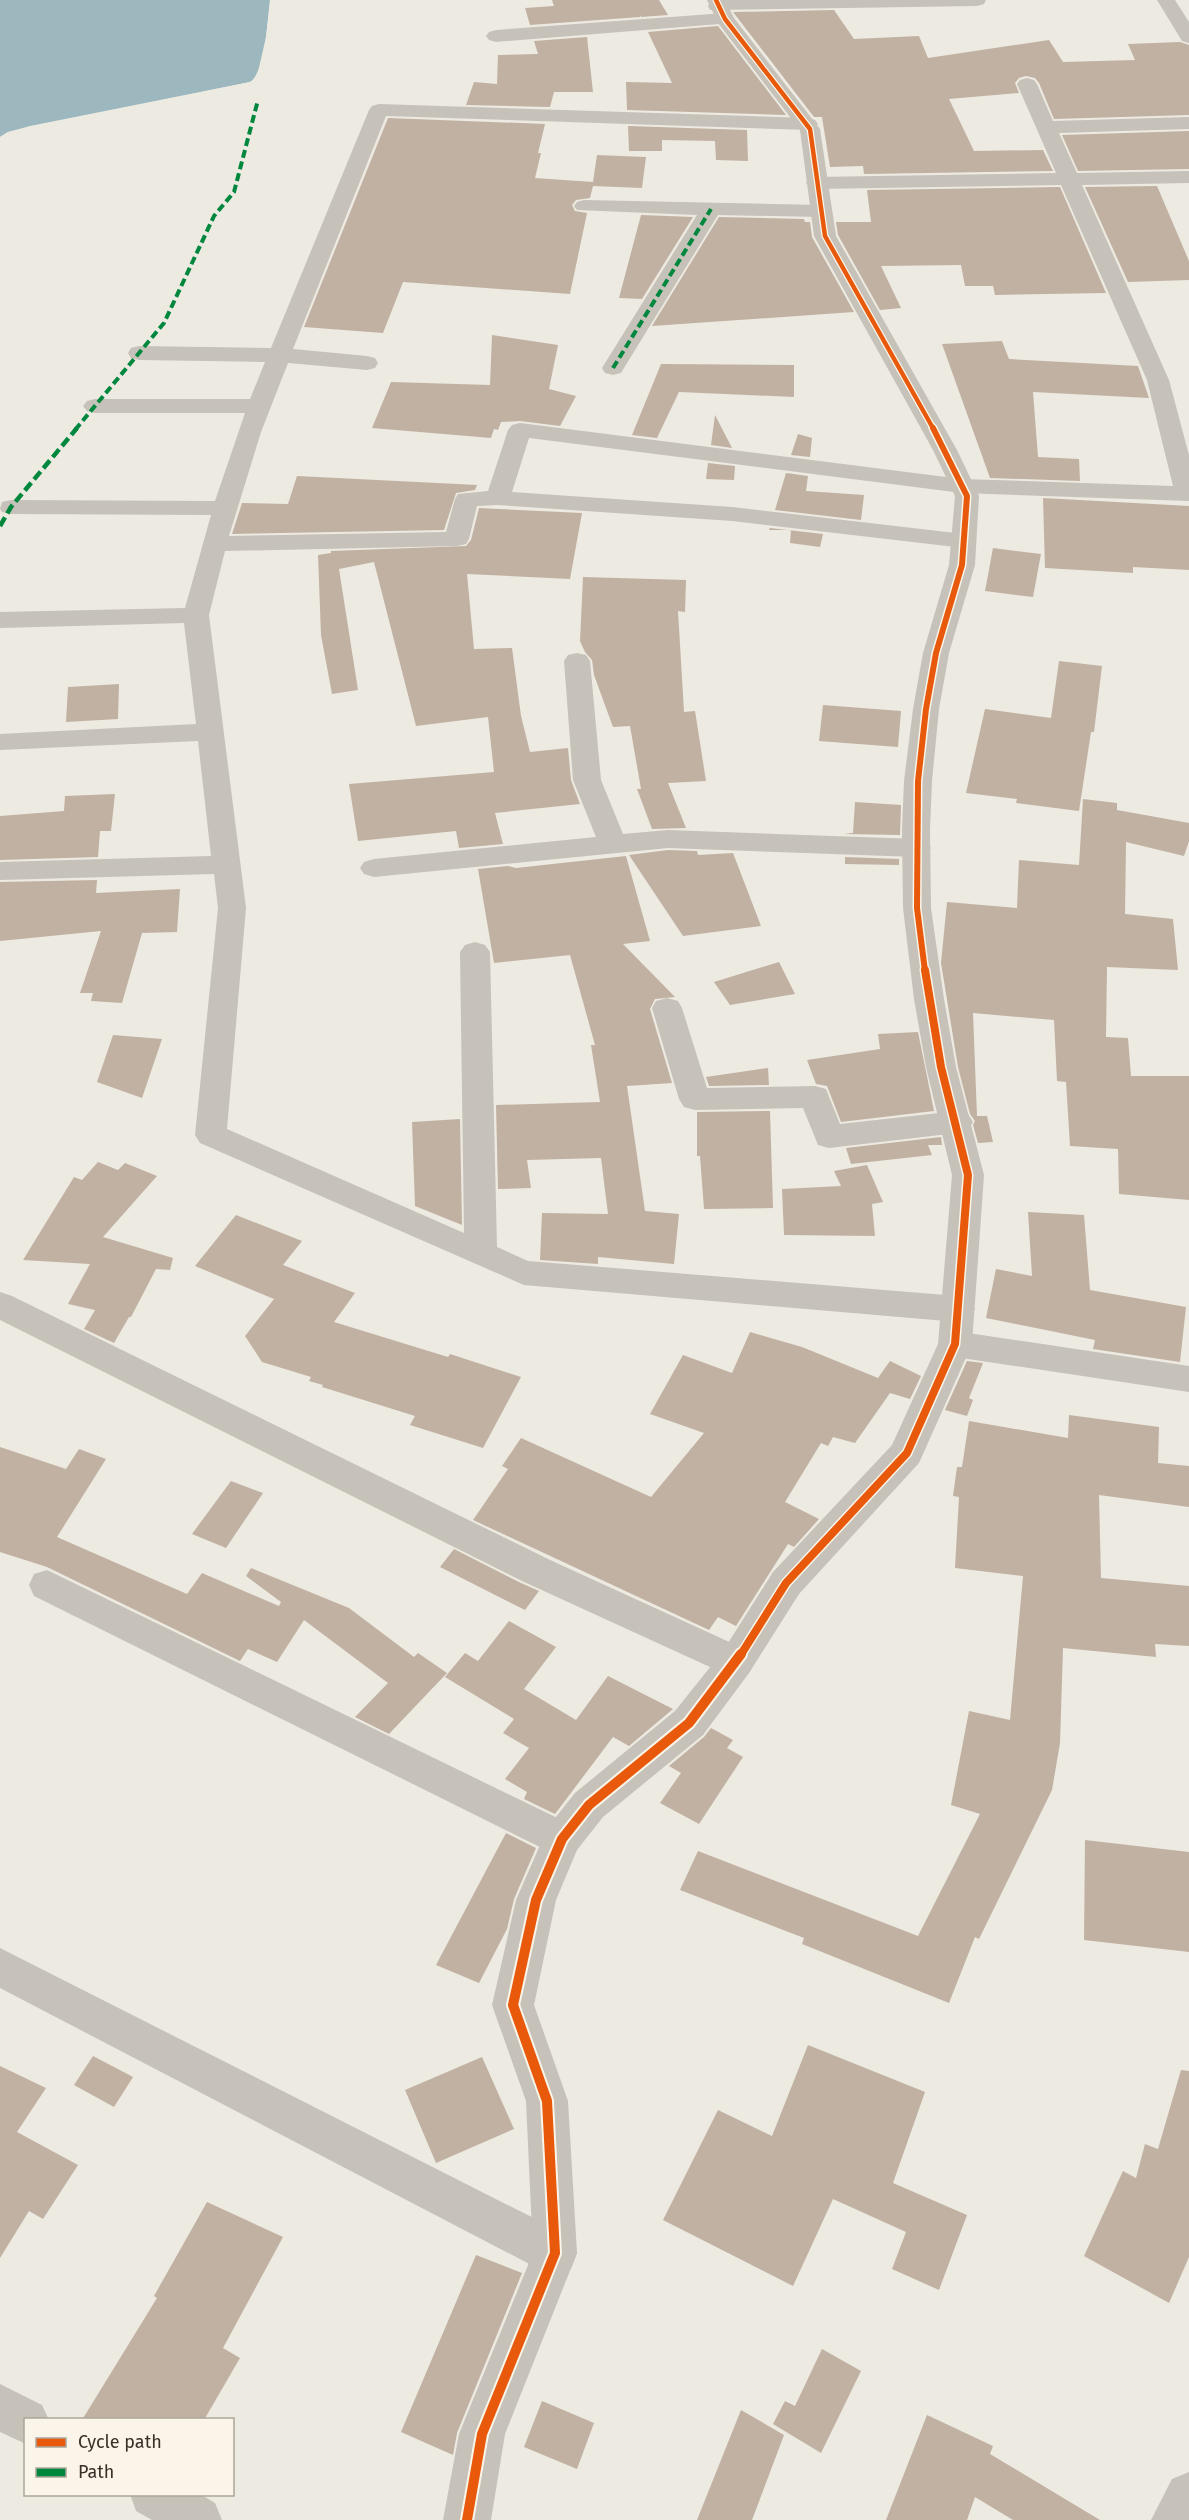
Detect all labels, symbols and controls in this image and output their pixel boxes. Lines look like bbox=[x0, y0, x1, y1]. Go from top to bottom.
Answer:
legend bbox=[24, 2418, 234, 2496]
text: Cycle path bbox=[78, 2431, 162, 2453]
text: Path bbox=[78, 2461, 114, 2483]

